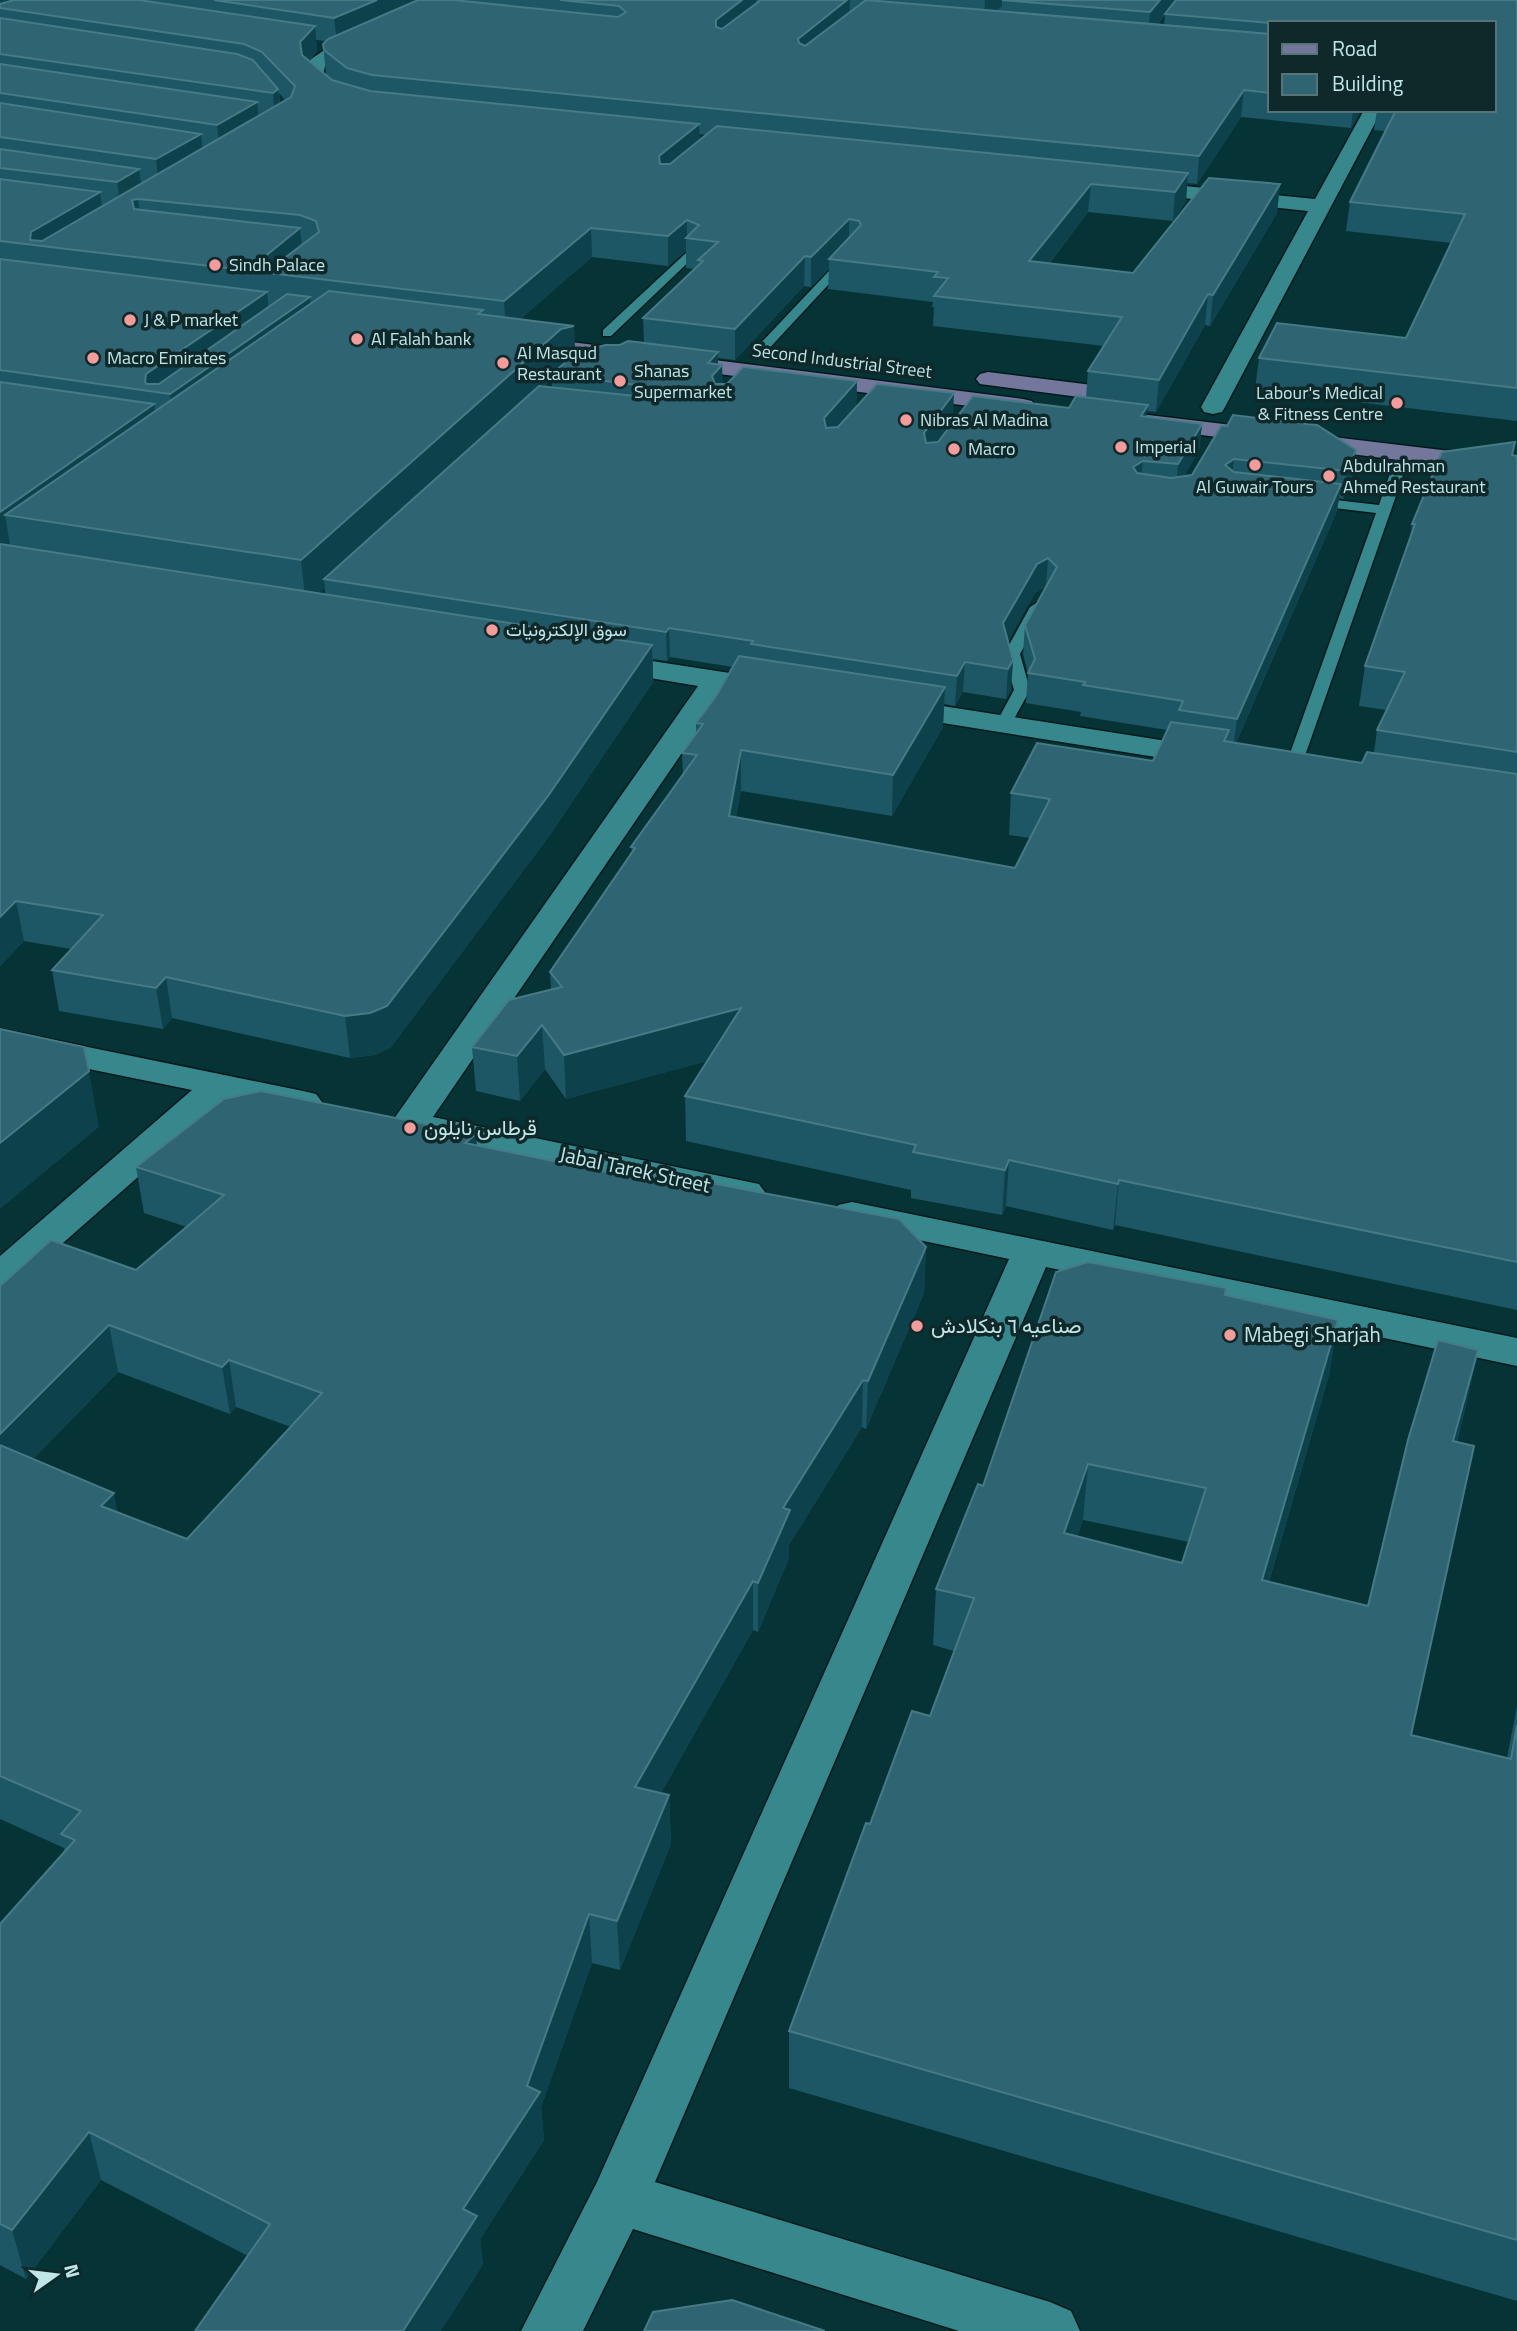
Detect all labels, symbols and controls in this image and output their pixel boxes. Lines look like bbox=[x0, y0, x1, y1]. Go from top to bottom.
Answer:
legend bbox=[1268, 21, 1496, 112]
text: Road bbox=[1332, 32, 1377, 64]
text: Building bbox=[1332, 67, 1404, 99]
place label: Sindh Palace bbox=[229, 251, 325, 278]
marker: Sindh Palace bbox=[207, 257, 223, 273]
place label: J & P market bbox=[144, 306, 239, 333]
marker: J & P market bbox=[122, 312, 138, 328]
place label: Al Falah bank bbox=[371, 325, 472, 352]
marker: Al Falah bank bbox=[349, 331, 365, 347]
street label: Second Industrial Street bbox=[751, 336, 934, 385]
place label: Al Masqud Restaurant bbox=[517, 339, 602, 387]
place label: Macro Emirates bbox=[107, 344, 226, 371]
marker: Macro Emirates bbox=[85, 350, 101, 366]
marker: Al Masqud Restaurant bbox=[495, 355, 511, 371]
place label: Shanas Supermarket bbox=[634, 357, 733, 405]
marker: Shanas Supermarket bbox=[612, 373, 628, 389]
place label: Labour's Medical & Fitness Centre bbox=[1256, 379, 1383, 427]
marker: Labour's Medical & Fitness Centre bbox=[1389, 395, 1405, 411]
place label: Nibras Al Madina bbox=[920, 406, 1048, 433]
marker: Nibras Al Madina bbox=[898, 412, 914, 428]
place label: Imperial bbox=[1135, 433, 1196, 460]
place label: Macro bbox=[968, 435, 1016, 462]
marker: Imperial bbox=[1113, 439, 1129, 455]
marker: Macro bbox=[946, 441, 962, 457]
place label: Abdulrahman Ahmed Restaurant bbox=[1343, 452, 1486, 500]
marker: Al Guwair Tours bbox=[1247, 457, 1263, 473]
marker: Abdulrahman Ahmed Restaurant bbox=[1321, 468, 1337, 484]
place label: Al Guwair Tours bbox=[1196, 473, 1314, 500]
place label: سوق الإلكترونيات bbox=[506, 616, 627, 643]
marker: سوق الإلكترونيات bbox=[484, 622, 500, 638]
place label: قرطاس نايلون bbox=[424, 1111, 537, 1143]
marker: قرطاس نايلون bbox=[402, 1120, 418, 1136]
street label: Jabal Tarek Street bbox=[557, 1137, 714, 1201]
place label: صناعيه ٦ بنكلادش bbox=[931, 1309, 1082, 1341]
marker: صناعيه ٦ بنكلادش bbox=[909, 1318, 925, 1334]
place label: Mabegi Sharjah bbox=[1244, 1318, 1381, 1350]
marker: Mabegi Sharjah bbox=[1222, 1327, 1238, 1343]
north arrow bbox=[21, 2240, 91, 2310]
text: N bbox=[57, 2261, 89, 2281]

